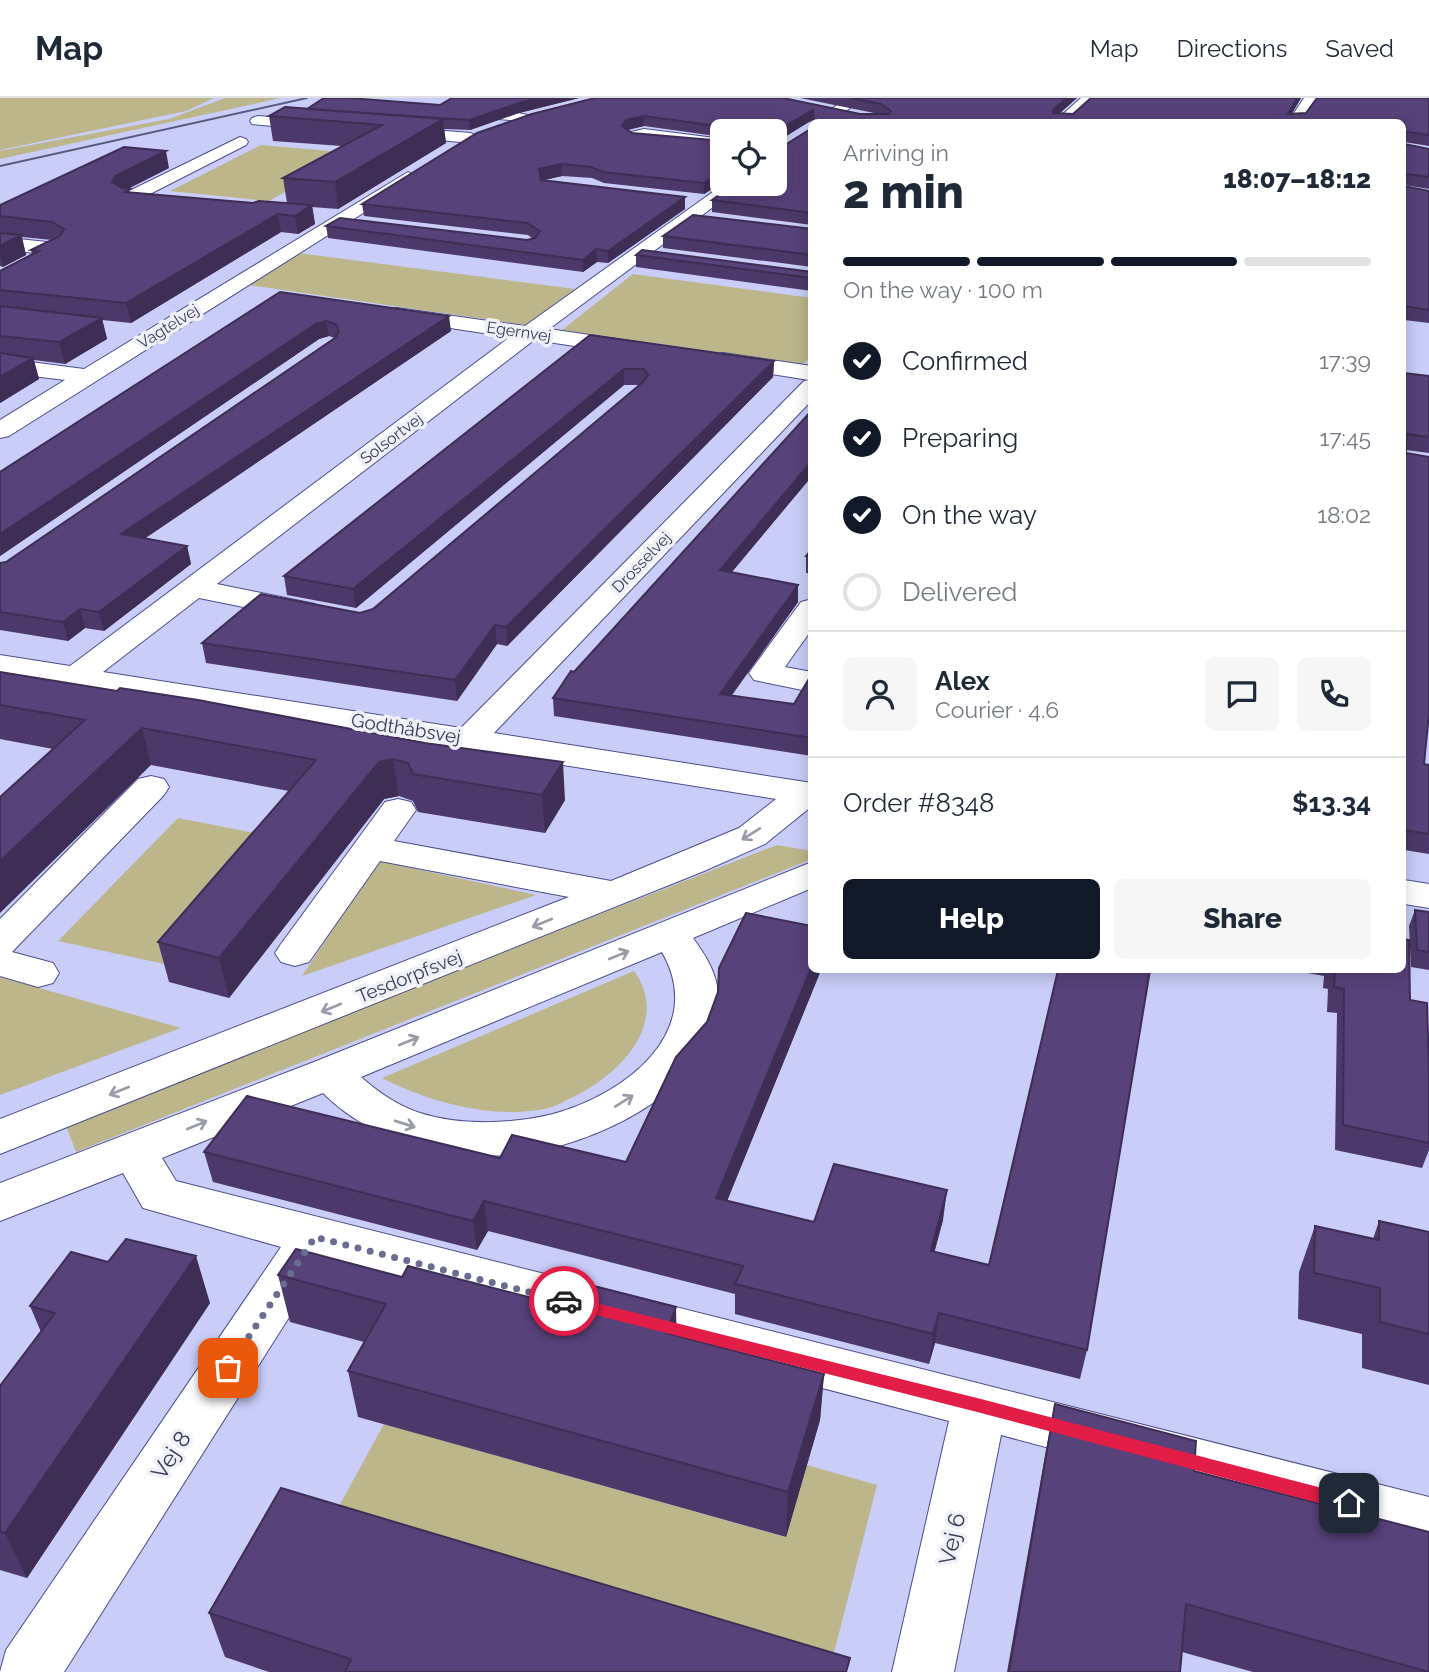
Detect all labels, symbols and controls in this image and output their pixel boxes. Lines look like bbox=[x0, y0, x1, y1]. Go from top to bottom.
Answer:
text: Map bbox=[35, 29, 103, 68]
text: Map bbox=[1090, 34, 1139, 63]
text: Directions bbox=[1177, 34, 1287, 63]
text: Saved bbox=[1325, 34, 1394, 63]
map controls bbox=[710, 119, 787, 196]
button: locate bbox=[710, 119, 787, 196]
text: Arriving in bbox=[843, 139, 949, 166]
text: 18:07–18:12 bbox=[1223, 164, 1371, 194]
text: 2 min bbox=[843, 165, 964, 219]
text: On the way · 100 m bbox=[843, 276, 1043, 303]
street label: Vagtelvej bbox=[134, 300, 202, 353]
street label: Egernvej bbox=[486, 318, 552, 345]
icon: check bbox=[843, 342, 881, 380]
text: Confirmed bbox=[902, 346, 1028, 376]
text: 17:39 bbox=[1319, 347, 1371, 374]
street label: Solsortvej bbox=[356, 409, 426, 468]
icon: check bbox=[843, 419, 881, 457]
text: Preparing bbox=[902, 423, 1018, 453]
text: 17:45 bbox=[1320, 424, 1371, 451]
icon: check bbox=[843, 496, 881, 534]
text: On the way bbox=[902, 500, 1037, 530]
text: 18:02 bbox=[1317, 501, 1371, 528]
street label: Drosselvej bbox=[608, 528, 675, 596]
text: Delivered bbox=[902, 577, 1017, 607]
button: person bbox=[843, 657, 917, 731]
button: chat bbox=[1205, 657, 1279, 731]
button: phone bbox=[1297, 657, 1371, 731]
text: Alex bbox=[935, 666, 990, 696]
text: Courier · 4.6 bbox=[935, 696, 1059, 723]
street label: Godthåbsvej bbox=[350, 708, 462, 748]
text: Order #8348 bbox=[843, 788, 994, 818]
text: $13.34 bbox=[1292, 788, 1371, 818]
one-way arrow bbox=[742, 827, 762, 841]
button: Help bbox=[843, 879, 1100, 959]
button: Share bbox=[1114, 879, 1371, 959]
one-way arrow bbox=[532, 918, 554, 931]
street label: Tesdorpfsvej bbox=[353, 945, 465, 1007]
one-way arrow bbox=[608, 947, 630, 960]
one-way arrow bbox=[321, 1002, 342, 1015]
one-way arrow bbox=[397, 1033, 419, 1046]
one-way arrow bbox=[109, 1085, 131, 1098]
one-way arrow bbox=[614, 1093, 634, 1107]
one-way arrow bbox=[186, 1118, 208, 1131]
one-way arrow bbox=[394, 1119, 416, 1132]
courier bbox=[529, 1266, 599, 1336]
icon: car bbox=[545, 1282, 583, 1320]
pin bbox=[198, 1338, 258, 1398]
icon: bag bbox=[209, 1349, 247, 1387]
street label: Vej 8 bbox=[145, 1425, 196, 1484]
pin bbox=[1319, 1473, 1379, 1533]
icon: home bbox=[1330, 1484, 1368, 1522]
street label: Vej 6 bbox=[933, 1510, 970, 1567]

